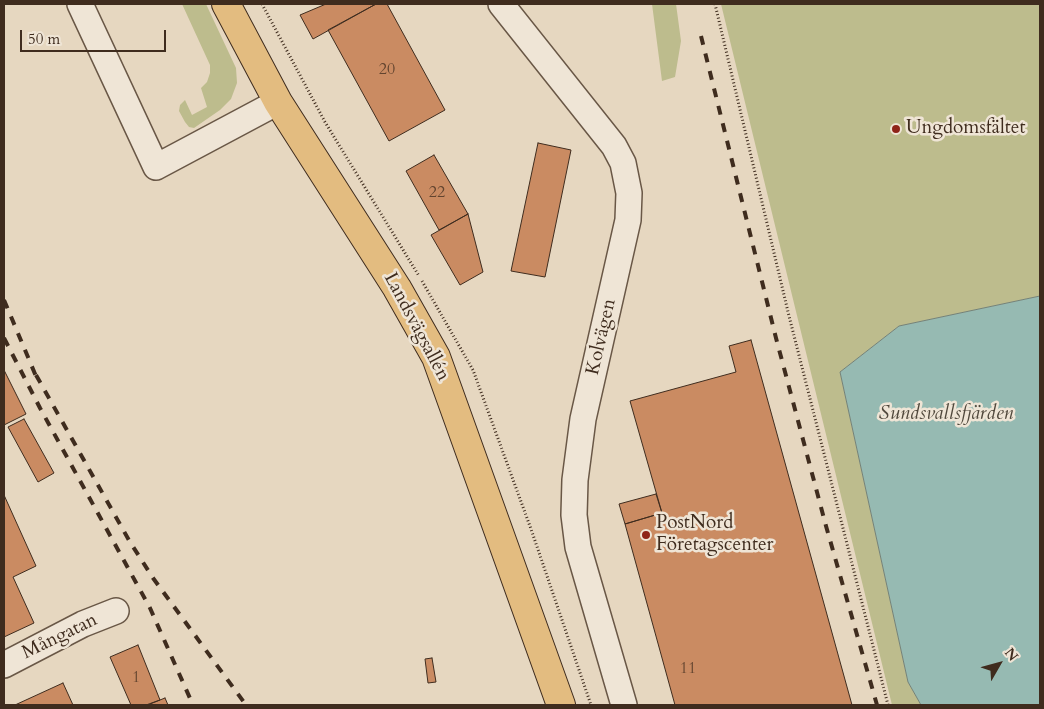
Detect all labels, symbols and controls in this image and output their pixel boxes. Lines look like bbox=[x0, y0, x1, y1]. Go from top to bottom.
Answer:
scale bar bbox=[22, 20, 169, 52]
text: 50 m bbox=[28, 29, 60, 49]
house number: 20 bbox=[379, 60, 395, 80]
place label: Ungdomsfältet bbox=[906, 118, 1025, 140]
marker: Ungdomsfältet bbox=[890, 123, 902, 135]
house number: 22 bbox=[429, 183, 445, 203]
street label: Landsvägsallén bbox=[378, 269, 454, 385]
street label: Kolvägen bbox=[582, 297, 622, 377]
water label: Sundsvallsfjärden bbox=[879, 402, 1013, 426]
place label: PostNord Företagscenter bbox=[656, 513, 774, 557]
marker: PostNord Företagscenter bbox=[640, 529, 652, 541]
street label: Mångatan bbox=[19, 609, 101, 665]
north arrow bbox=[974, 639, 1024, 689]
text: N bbox=[1000, 644, 1022, 665]
house number: 11 bbox=[680, 659, 696, 679]
house number: 1 bbox=[132, 668, 140, 688]

